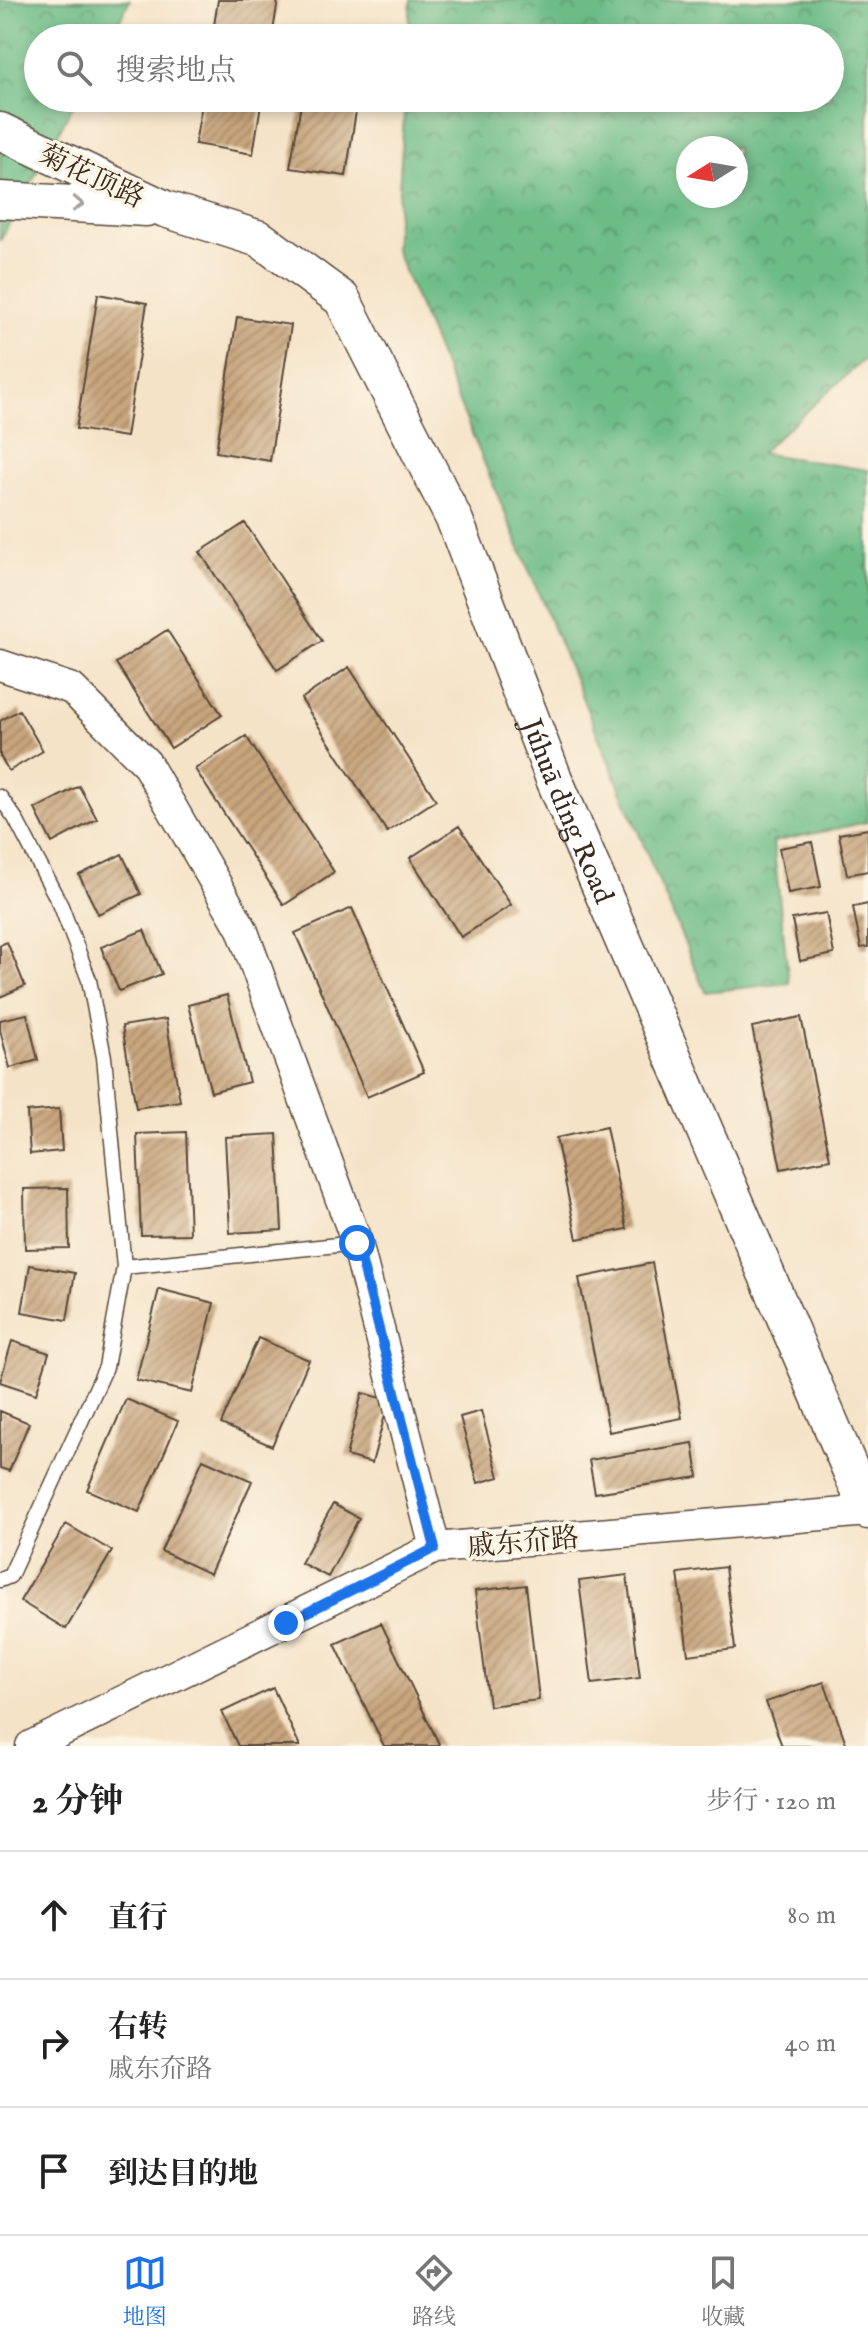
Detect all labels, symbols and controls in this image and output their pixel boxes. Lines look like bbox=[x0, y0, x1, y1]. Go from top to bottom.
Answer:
search box bbox=[24, 24, 844, 112]
icon: search bbox=[52, 46, 96, 90]
text: 搜索地点 bbox=[116, 53, 236, 91]
north arrow bbox=[676, 136, 748, 208]
street label: 菊花顶路 bbox=[33, 138, 149, 217]
one-way arrow bbox=[72, 196, 85, 213]
street label: Júhuā dǐng Road bbox=[512, 712, 620, 909]
route start bbox=[339, 1225, 375, 1261]
street label: 戚东夼路 bbox=[466, 1521, 581, 1566]
route end bbox=[268, 1605, 304, 1641]
text: 2 分钟 bbox=[32, 1781, 123, 1824]
text: 步行 · 120 m bbox=[706, 1785, 836, 1818]
icon: ahead bbox=[32, 1893, 76, 1937]
text: 80 m bbox=[787, 1899, 836, 1932]
text: 直行 bbox=[108, 1900, 168, 1938]
text: 右转 bbox=[108, 2009, 168, 2047]
icon: right bbox=[32, 2021, 76, 2065]
text: 40 m bbox=[785, 2027, 836, 2060]
text: 戚东夼路 bbox=[108, 2053, 212, 2086]
icon: arrive bbox=[32, 2149, 76, 2193]
text: 到达目的地 bbox=[108, 2156, 258, 2194]
tab: 地图 bbox=[123, 2251, 167, 2332]
tab: 路线 bbox=[412, 2251, 456, 2332]
tab: 收藏 bbox=[701, 2251, 745, 2332]

